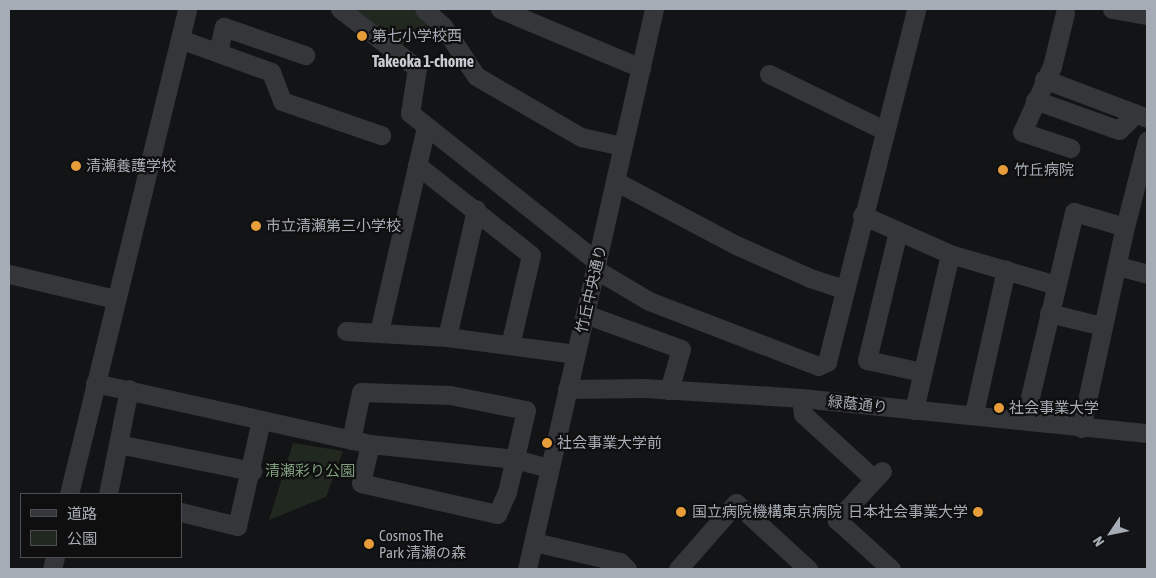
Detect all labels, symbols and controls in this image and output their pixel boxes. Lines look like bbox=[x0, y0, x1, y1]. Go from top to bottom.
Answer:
place label: 第七小学校西 bbox=[372, 27, 462, 45]
marker: 第七小学校西 bbox=[356, 30, 368, 42]
district label: Takeoka 1-chome bbox=[372, 51, 474, 71]
place label: 清瀬養護学校 bbox=[86, 157, 176, 175]
marker: 清瀬養護学校 bbox=[70, 160, 82, 172]
place label: 竹丘病院 bbox=[1014, 161, 1074, 179]
marker: 竹丘病院 bbox=[996, 163, 1010, 177]
place label: 市立清瀬第三小学校 bbox=[266, 217, 401, 235]
marker: 市立清瀬第三小学校 bbox=[250, 220, 262, 232]
street label: 竹丘中央通り bbox=[572, 243, 610, 335]
street label: 緑蔭通り bbox=[827, 392, 889, 416]
place label: 社会事業大学 bbox=[1009, 399, 1099, 417]
marker: 社会事業大学 bbox=[993, 402, 1005, 414]
place label: 社会事業大学前 bbox=[557, 434, 662, 452]
marker: 社会事業大学前 bbox=[541, 437, 553, 449]
park label: 清瀬彩り公園 bbox=[265, 462, 355, 480]
legend bbox=[20, 493, 182, 558]
place label: 国立病院機構東京病院 bbox=[692, 503, 842, 521]
place label: 日本社会事業大学 bbox=[848, 503, 968, 521]
text: 道路 bbox=[67, 505, 97, 522]
marker: 国立病院機構東京病院 bbox=[674, 505, 688, 519]
marker: 日本社会事業大学 bbox=[972, 506, 984, 518]
north arrow bbox=[1086, 508, 1136, 558]
place label: Cosmos The Park 清瀬の森 bbox=[379, 526, 466, 561]
text: 公園 bbox=[67, 530, 97, 547]
text: N bbox=[1090, 533, 1108, 549]
marker: Cosmos The Park 清瀬の森 bbox=[363, 538, 375, 550]

